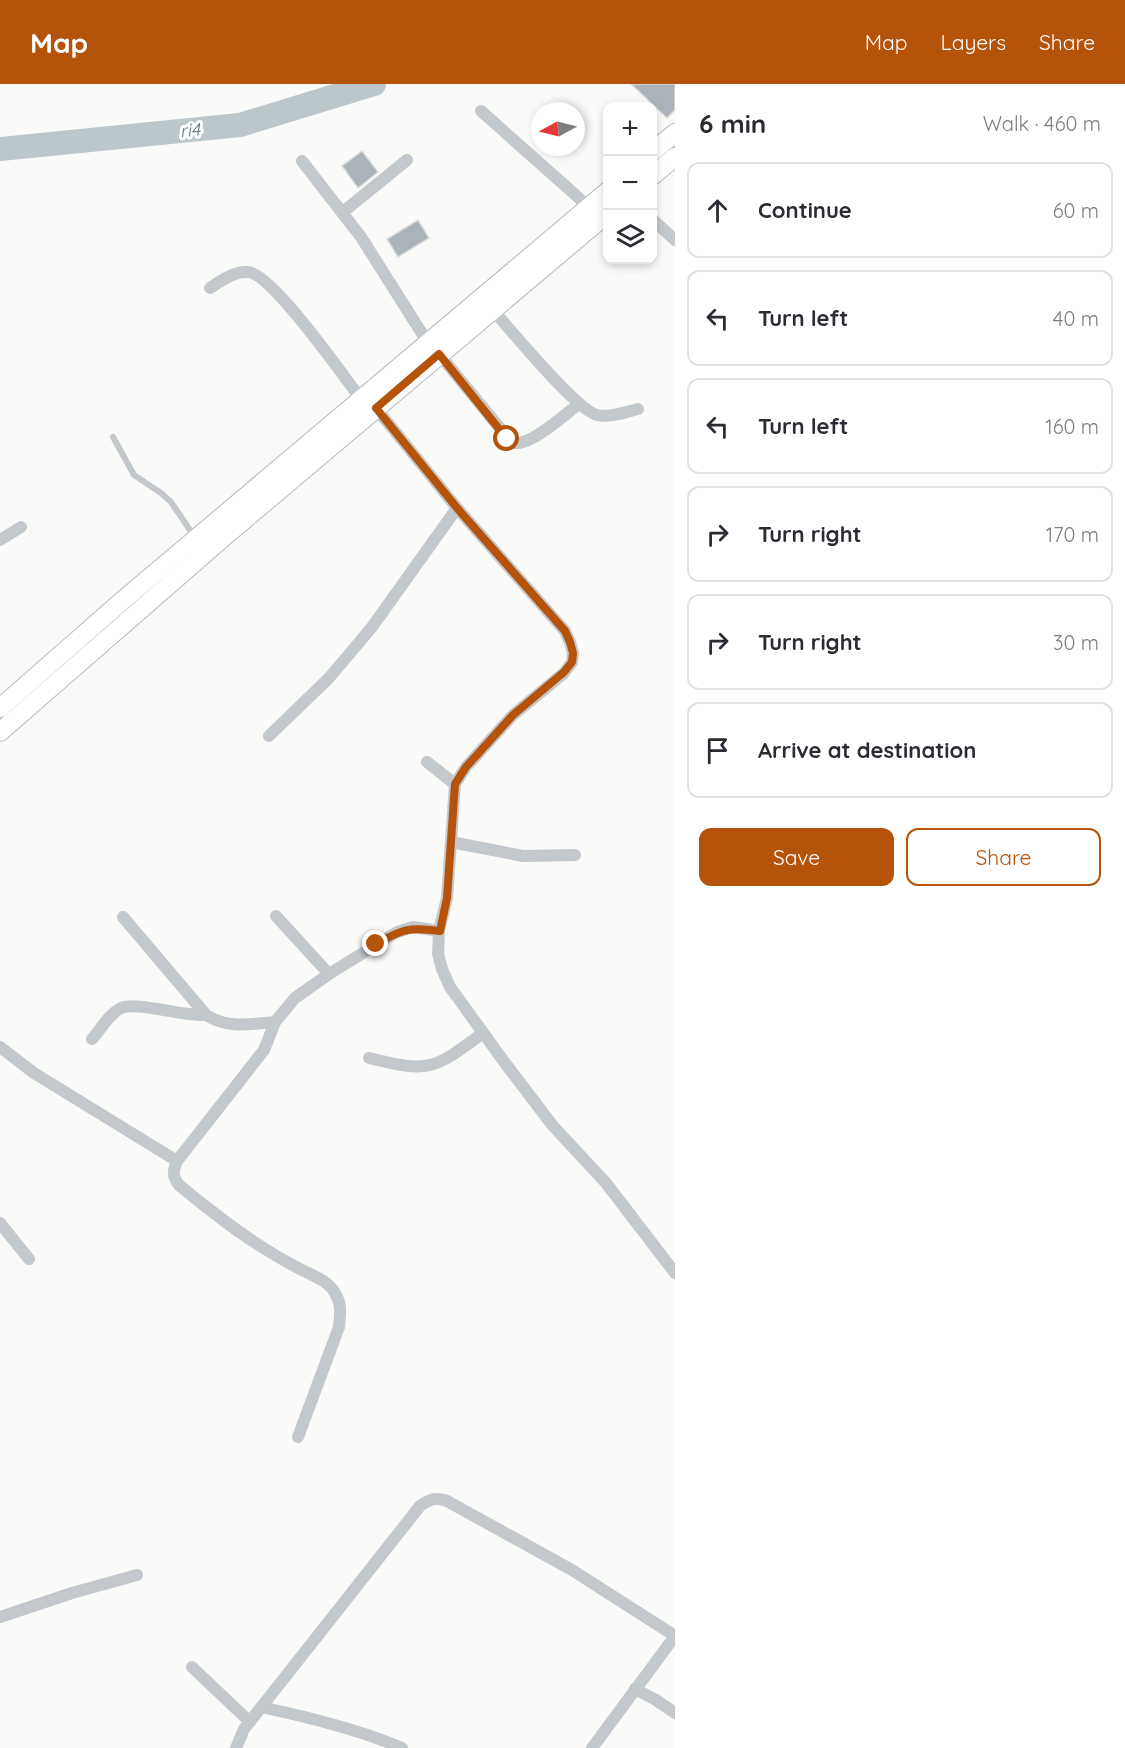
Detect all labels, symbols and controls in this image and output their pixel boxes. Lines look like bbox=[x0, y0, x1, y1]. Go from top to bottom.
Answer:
text: Map bbox=[30, 25, 88, 60]
text: Map bbox=[865, 29, 908, 55]
text: Layers bbox=[941, 29, 1006, 55]
text: Share bbox=[1039, 29, 1095, 55]
north arrow bbox=[531, 102, 585, 156]
map controls bbox=[603, 102, 657, 264]
button: + bbox=[603, 102, 657, 156]
text: 6 min bbox=[699, 107, 766, 140]
text: Walk · 460 m bbox=[983, 111, 1101, 136]
water label: ri4 bbox=[179, 117, 203, 142]
button: − bbox=[603, 156, 657, 210]
icon: ahead bbox=[701, 194, 734, 227]
text: Continue bbox=[758, 196, 852, 224]
text: 60 m bbox=[1053, 198, 1099, 223]
button: layers bbox=[603, 210, 657, 264]
icon: left bbox=[701, 302, 734, 335]
text: Turn left bbox=[758, 304, 848, 332]
text: 40 m bbox=[1053, 306, 1099, 331]
icon: left bbox=[701, 410, 734, 443]
text: Turn left bbox=[758, 412, 848, 440]
text: 160 m bbox=[1045, 414, 1099, 439]
route start bbox=[493, 425, 519, 451]
icon: right bbox=[701, 518, 734, 551]
text: Turn right bbox=[758, 520, 862, 548]
text: 170 m bbox=[1046, 522, 1099, 547]
icon: right bbox=[701, 626, 734, 659]
text: Turn right bbox=[758, 628, 862, 656]
text: 30 m bbox=[1053, 630, 1099, 655]
icon: arrive bbox=[701, 734, 734, 767]
text: Arrive at destination bbox=[758, 736, 976, 764]
button: Save bbox=[699, 828, 894, 886]
button: Share bbox=[906, 828, 1101, 886]
route end bbox=[362, 930, 388, 956]

